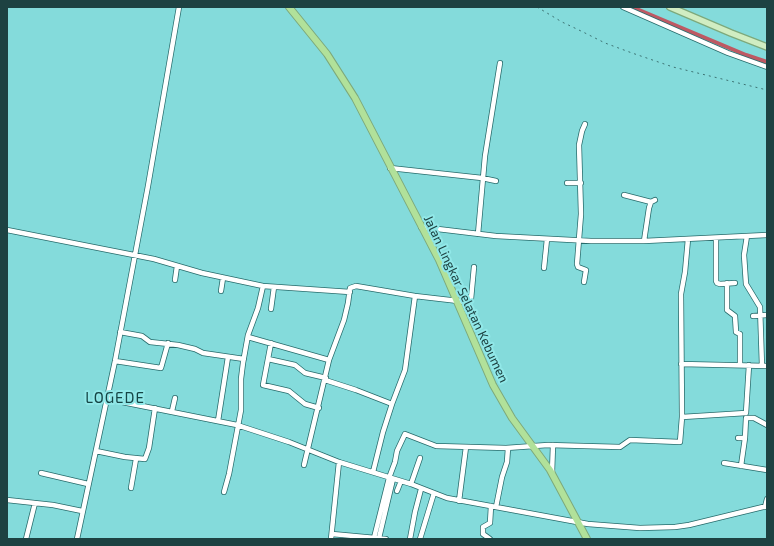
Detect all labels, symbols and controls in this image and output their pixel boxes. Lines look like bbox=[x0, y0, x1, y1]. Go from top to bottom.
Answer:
street label: Jalan Lingkar Selatan Kebumen bbox=[420, 213, 512, 385]
district label: LOGEDE bbox=[85, 389, 145, 407]

